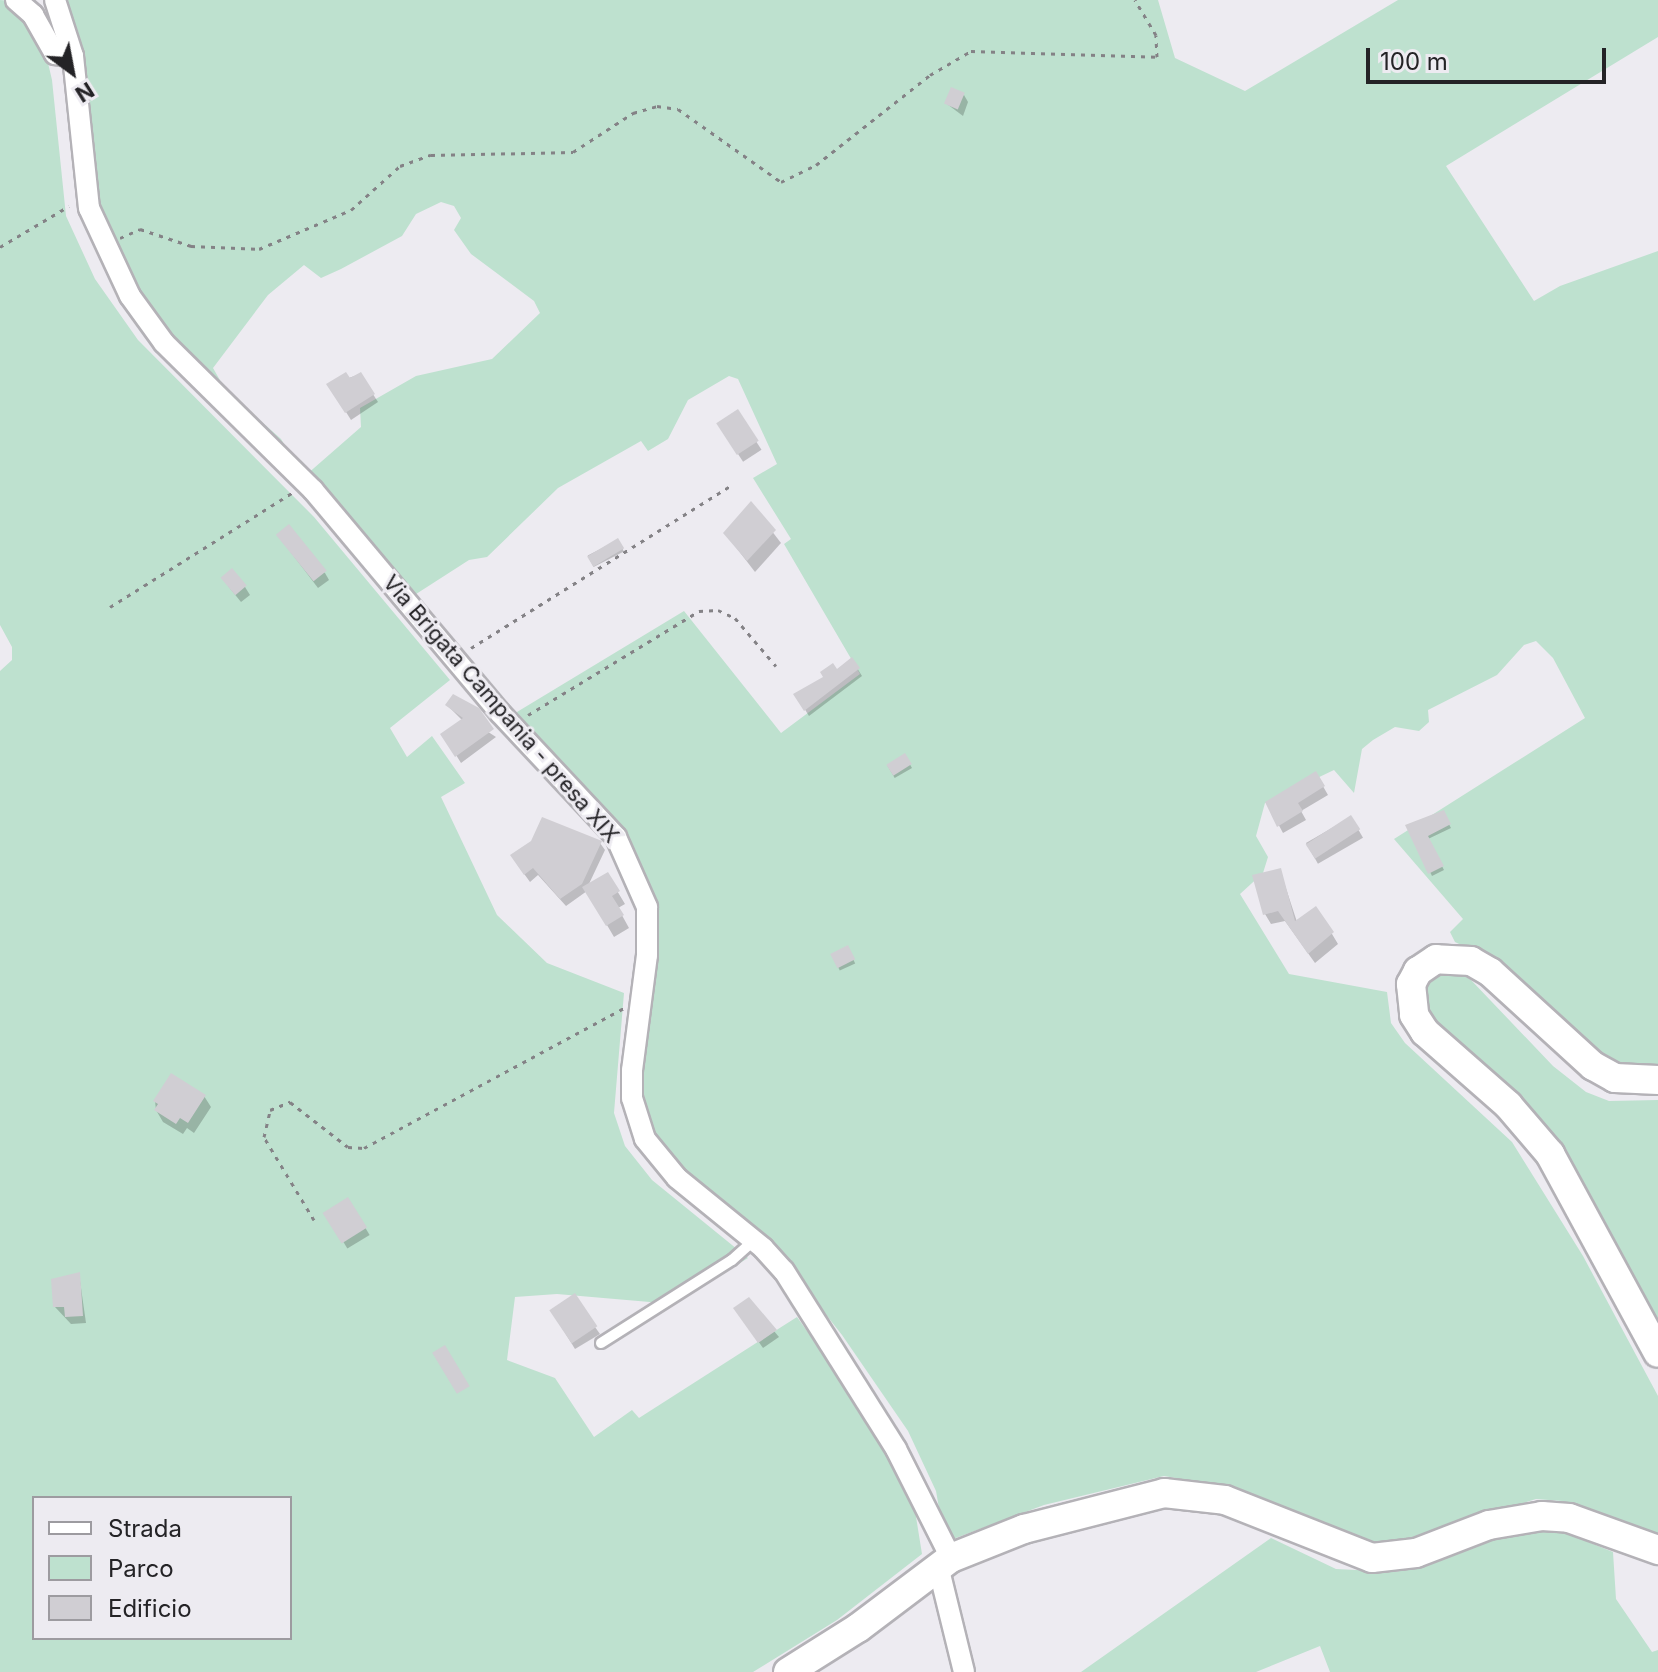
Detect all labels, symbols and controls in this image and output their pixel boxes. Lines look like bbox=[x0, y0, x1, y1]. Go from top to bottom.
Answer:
north arrow bbox=[32, 32, 112, 112]
scale bar bbox=[1370, 32, 1610, 82]
text: 100 m bbox=[1380, 47, 1448, 76]
text: N bbox=[71, 77, 99, 108]
street label: Via Brigata Campania - presa XIX bbox=[377, 570, 625, 848]
legend bbox=[32, 1496, 292, 1640]
text: Strada bbox=[108, 1514, 182, 1543]
text: Parco bbox=[108, 1554, 174, 1583]
text: Edificio bbox=[108, 1594, 192, 1623]

